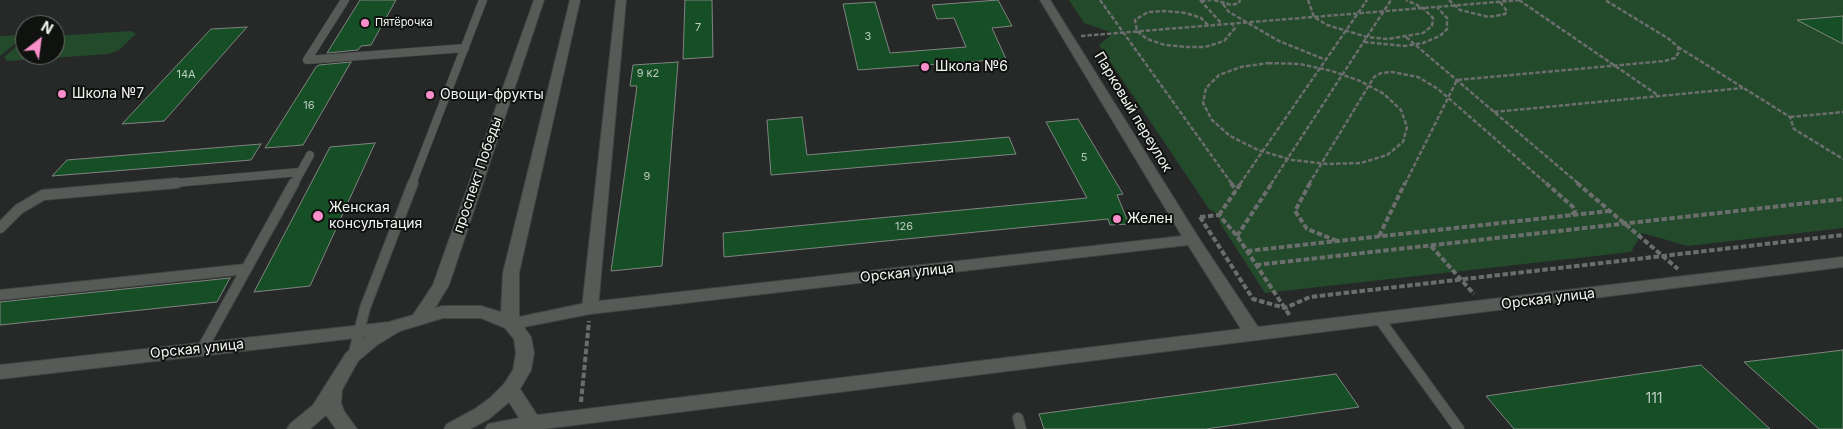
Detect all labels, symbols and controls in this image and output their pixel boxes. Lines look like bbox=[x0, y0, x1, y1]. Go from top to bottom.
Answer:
north arrow bbox=[15, 15, 65, 65]
place label: Пятёрочка bbox=[375, 16, 433, 30]
text: N bbox=[38, 17, 56, 37]
marker: Пятёрочка bbox=[359, 17, 371, 29]
house number: 7 bbox=[695, 21, 701, 35]
house number: 3 bbox=[865, 30, 871, 44]
street label: Парковый переулок bbox=[1091, 49, 1175, 175]
place label: Школа №6 bbox=[935, 59, 1008, 75]
marker: Школа №6 bbox=[919, 61, 931, 73]
house number: 9 к2 bbox=[637, 67, 659, 81]
house number: 14А bbox=[176, 68, 196, 82]
place label: Школа №7 bbox=[72, 86, 144, 102]
place label: Овощи-фрукты bbox=[440, 87, 544, 103]
marker: Школа №7 bbox=[56, 88, 68, 100]
marker: Овощи-фрукты bbox=[424, 89, 436, 101]
house number: 16 bbox=[303, 99, 315, 113]
street label: проспект Победы bbox=[450, 115, 506, 235]
house number: 5 bbox=[1081, 151, 1087, 165]
house number: 9 bbox=[644, 170, 650, 184]
place label: Женская консультация bbox=[329, 200, 422, 232]
marker: Женская консультация bbox=[311, 209, 325, 223]
place label: Желен bbox=[1127, 211, 1173, 227]
marker: Желен bbox=[1111, 213, 1123, 225]
house number: 126 bbox=[895, 220, 913, 234]
street label: Орская улица bbox=[859, 260, 955, 286]
street label: Орская улица bbox=[1500, 285, 1596, 313]
street label: Орская улица bbox=[149, 336, 245, 362]
house number: 111 bbox=[1645, 391, 1663, 407]

